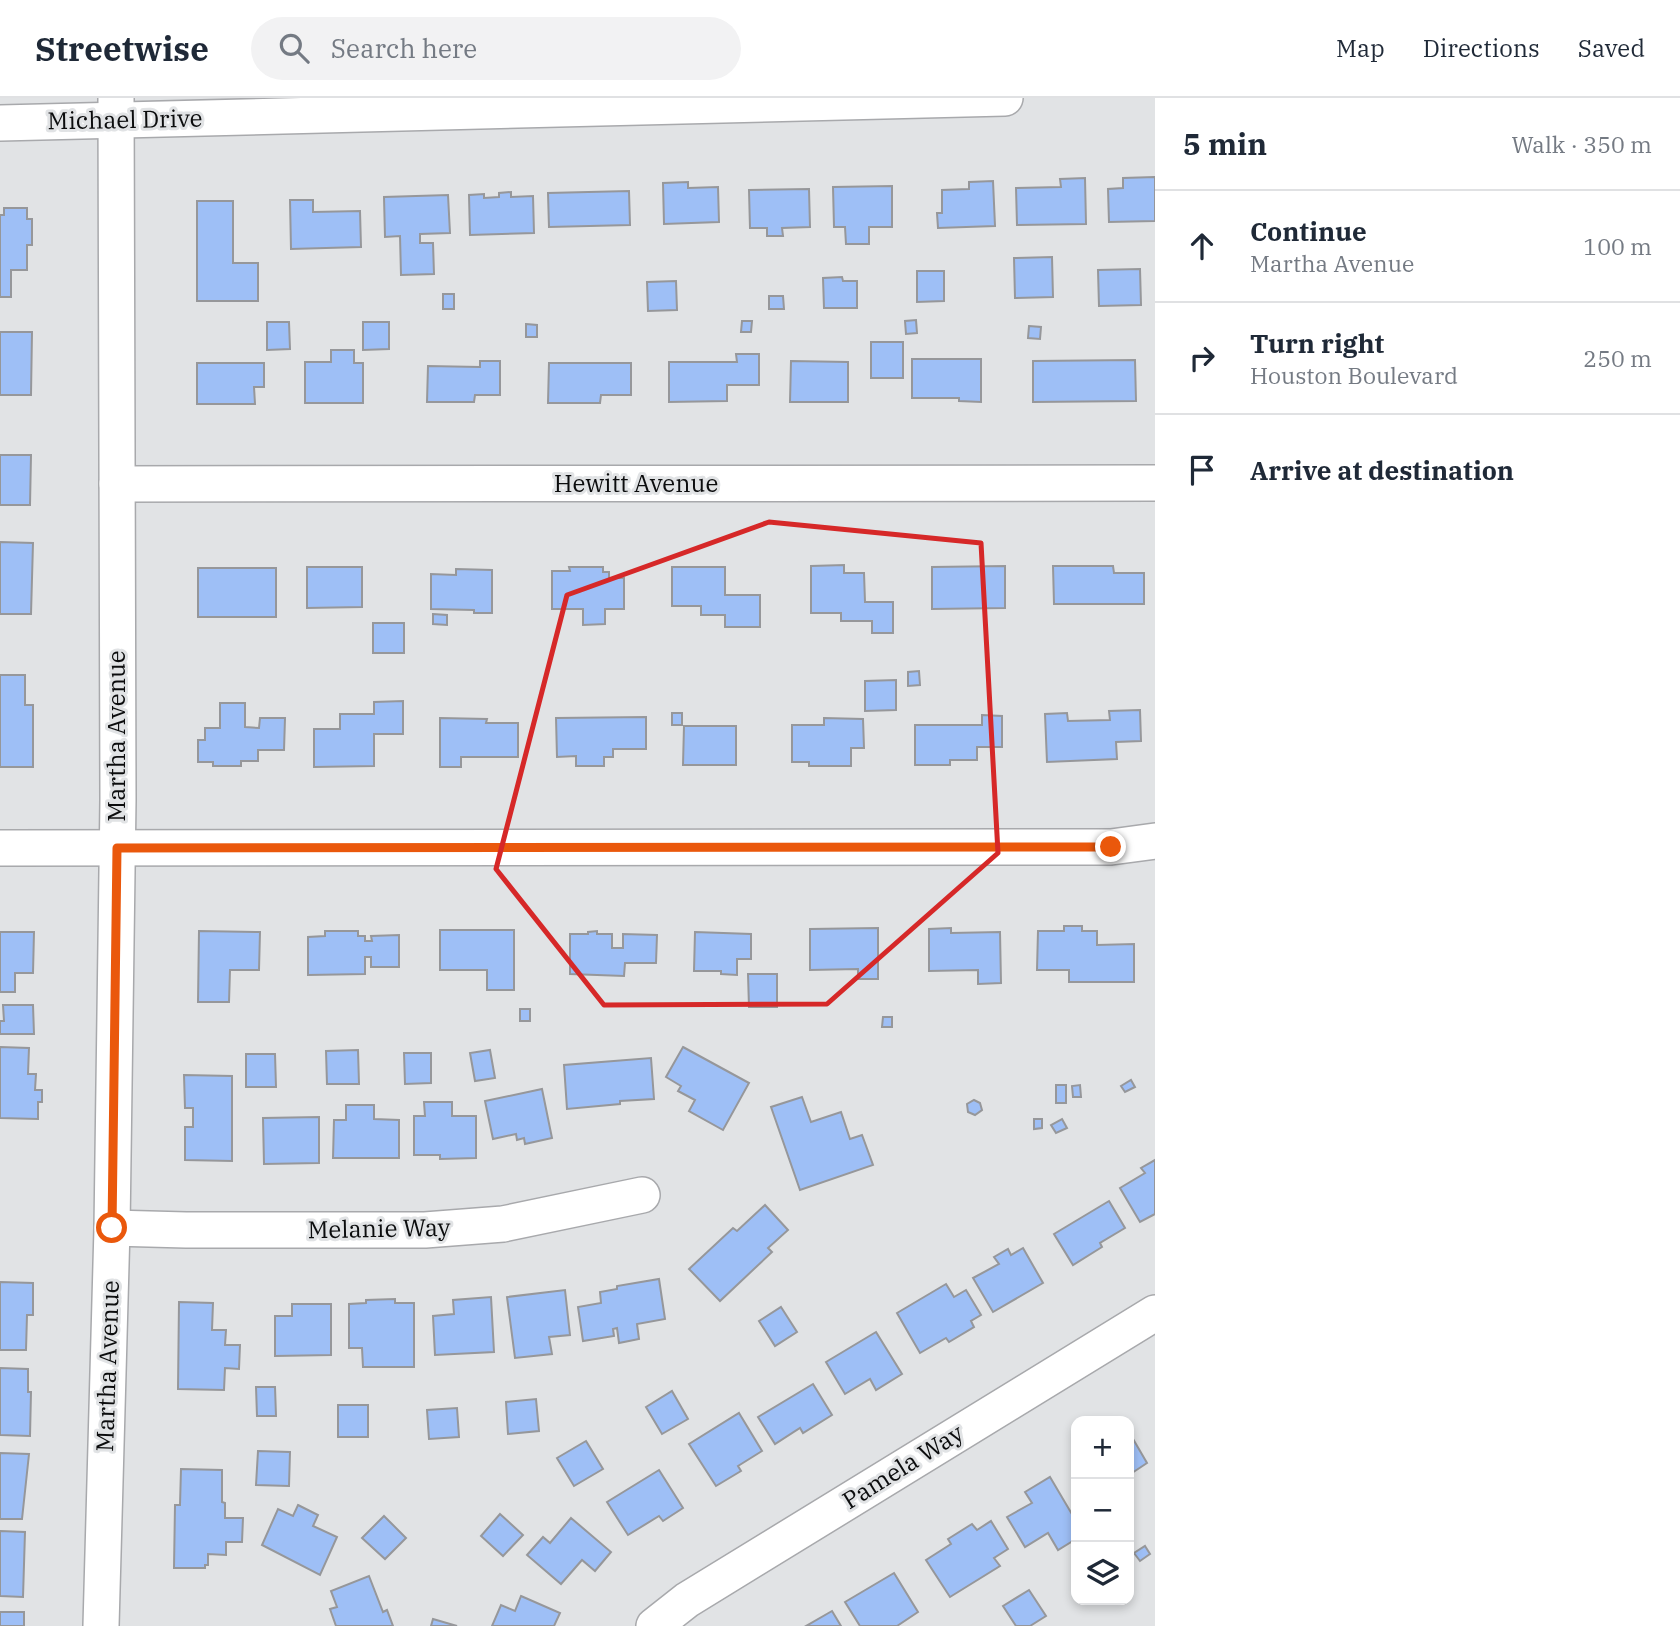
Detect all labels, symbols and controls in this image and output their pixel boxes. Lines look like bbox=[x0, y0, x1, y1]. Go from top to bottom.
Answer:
search box bbox=[251, 17, 741, 80]
text: Streetwise bbox=[35, 27, 209, 70]
icon: search bbox=[275, 29, 313, 67]
text: Search here bbox=[331, 31, 477, 65]
text: Map bbox=[1336, 32, 1385, 64]
text: Directions bbox=[1423, 32, 1540, 64]
text: Saved bbox=[1578, 32, 1645, 64]
street label: Michael Drive bbox=[47, 102, 203, 136]
text: 5 min bbox=[1183, 124, 1267, 163]
text: Walk · 350 m bbox=[1511, 129, 1652, 159]
text: Continue bbox=[1250, 214, 1367, 248]
icon: ahead bbox=[1183, 227, 1221, 265]
text: 100 m bbox=[1583, 231, 1652, 261]
text: Martha Avenue bbox=[1250, 248, 1414, 278]
text: Turn right bbox=[1250, 326, 1384, 360]
icon: right bbox=[1183, 339, 1221, 377]
text: 250 m bbox=[1583, 343, 1652, 373]
text: Houston Boulevard bbox=[1250, 360, 1458, 390]
icon: arrive bbox=[1183, 451, 1221, 489]
text: Arrive at destination bbox=[1250, 453, 1514, 487]
street label: Hewitt Avenue bbox=[554, 467, 718, 499]
street label: Martha Avenue bbox=[100, 650, 132, 822]
route end bbox=[1095, 831, 1126, 862]
street label: Melanie Way bbox=[307, 1211, 451, 1245]
route start bbox=[96, 1212, 127, 1243]
street label: Martha Avenue bbox=[88, 1280, 126, 1452]
street label: Pamela Way bbox=[836, 1416, 969, 1516]
map controls bbox=[1071, 1416, 1134, 1605]
button: + bbox=[1071, 1416, 1134, 1479]
button: − bbox=[1071, 1479, 1134, 1542]
button: layers bbox=[1071, 1542, 1134, 1605]

